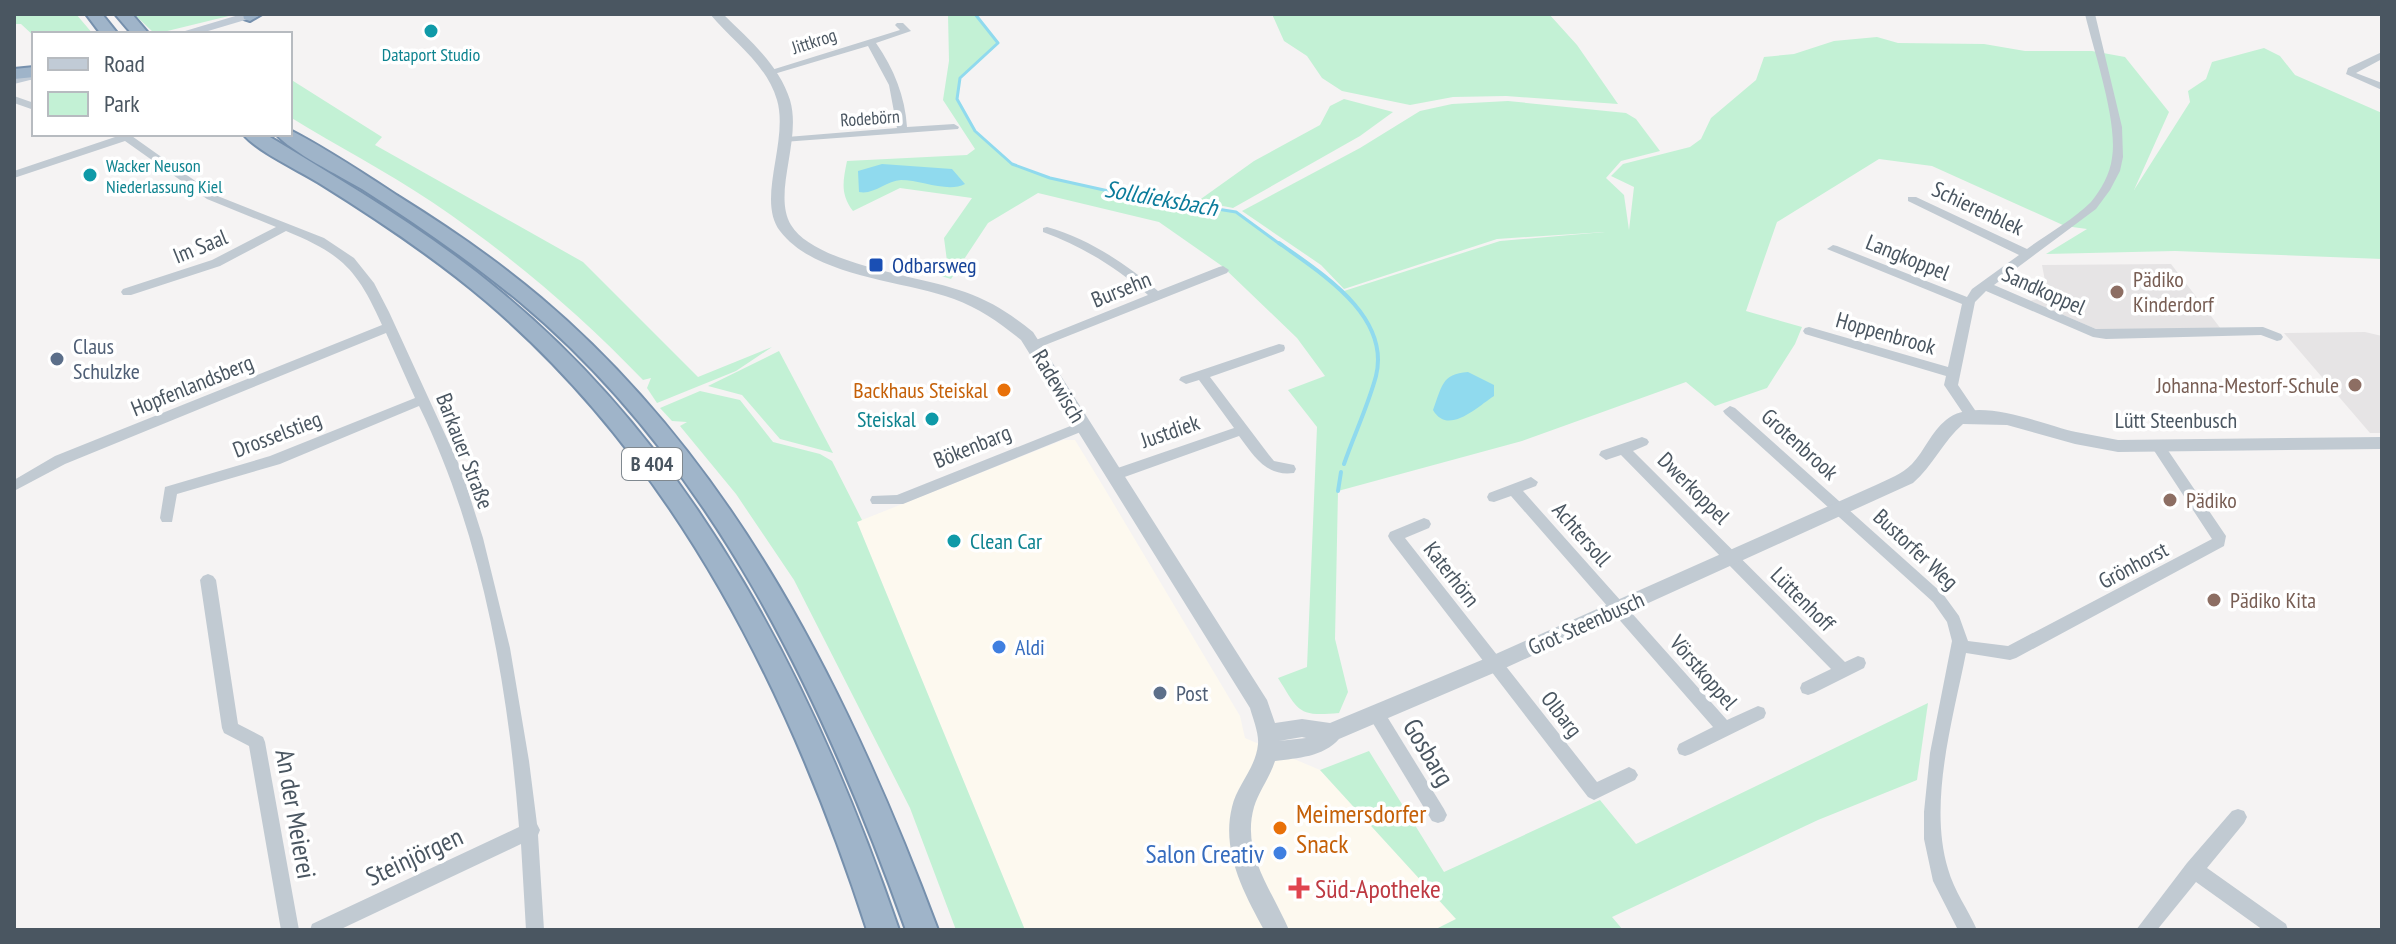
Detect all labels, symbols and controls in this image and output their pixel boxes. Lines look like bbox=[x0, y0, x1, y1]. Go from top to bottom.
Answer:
marker: Dataport Studio bbox=[422, 22, 440, 40]
street label: Jittkrog bbox=[788, 23, 839, 59]
legend bbox=[32, 32, 292, 136]
place label: Dataport Studio bbox=[382, 43, 480, 66]
text: Road bbox=[104, 48, 145, 79]
text: Park bbox=[104, 88, 140, 119]
street label: Rodebörn bbox=[840, 104, 900, 132]
place label: Wacker Neuson Niederlassung Kiel bbox=[106, 154, 223, 198]
marker: Wacker Neuson Niederlassung Kiel bbox=[81, 166, 99, 184]
water label: Solldieksbach bbox=[1102, 173, 1221, 223]
street label: Schierenblek bbox=[1928, 175, 2029, 242]
street label: Im Saal bbox=[169, 222, 232, 270]
street label: Langkoppel bbox=[1862, 228, 1955, 287]
place label: Odbarsweg bbox=[892, 251, 977, 279]
marker: Odbarsweg bbox=[867, 256, 885, 274]
street label: Sandkoppel bbox=[1998, 259, 2091, 321]
street label: Bursehn bbox=[1087, 264, 1155, 314]
place label: Pädiko Kinderdorf bbox=[2133, 265, 2215, 318]
marker: Pädiko Kinderdorf bbox=[2108, 283, 2126, 301]
street label: Hoppenbrook bbox=[1833, 305, 1939, 361]
place label: Claus Schulzke bbox=[73, 332, 140, 385]
street label: Radewisch bbox=[1026, 344, 1092, 428]
street label: Hopfenlandsberg bbox=[127, 348, 257, 422]
marker: Claus Schulzke bbox=[48, 350, 66, 368]
place label: Johanna-Mestorf-Schule bbox=[2156, 371, 2339, 399]
place label: Backhaus Steiskal bbox=[853, 376, 989, 404]
marker: Johanna-Mestorf-Schule bbox=[2346, 376, 2364, 394]
marker: Backhaus Steiskal bbox=[995, 381, 1013, 399]
street label: Barkauer Straße bbox=[430, 389, 500, 513]
street label: Grotenbrook bbox=[1756, 402, 1845, 486]
street label: Drosselstieg bbox=[229, 404, 325, 464]
place label: Steiskal bbox=[857, 405, 917, 433]
street label: Lütt Steenbusch bbox=[2115, 406, 2237, 434]
street label: Justdiek bbox=[1136, 408, 1203, 454]
marker: Steiskal bbox=[923, 410, 941, 428]
street label: Bökenbarg bbox=[929, 418, 1015, 474]
street label: Dwerkoppel bbox=[1652, 446, 1737, 531]
road number: B 404 bbox=[622, 448, 682, 480]
place label: Pädiko bbox=[2186, 486, 2237, 514]
marker: Pädiko bbox=[2161, 491, 2179, 509]
street label: Achtersoll bbox=[1547, 496, 1618, 572]
street label: Bustorfer Weg bbox=[1868, 503, 1964, 595]
place label: Clean Car bbox=[970, 527, 1042, 555]
marker: Clean Car bbox=[945, 532, 963, 550]
street label: Grönhorst bbox=[2093, 535, 2173, 595]
street label: Katerhörn bbox=[1418, 536, 1486, 612]
street label: Lüttenhoff bbox=[1765, 561, 1842, 638]
street label: Grot Steenbusch bbox=[1524, 585, 1648, 661]
place label: Pädiko Kita bbox=[2230, 586, 2316, 614]
marker: Pädiko Kita bbox=[2205, 591, 2223, 609]
street label: Vörstkoppel bbox=[1663, 628, 1745, 716]
place label: Aldi bbox=[1015, 633, 1045, 661]
marker: Aldi bbox=[990, 638, 1008, 656]
place label: Post bbox=[1176, 679, 1208, 707]
marker: Post bbox=[1151, 684, 1169, 702]
street label: Olbarg bbox=[1535, 685, 1589, 743]
street label: Gosbarg bbox=[1396, 712, 1462, 792]
street label: An der Meierei bbox=[268, 747, 324, 881]
place label: Meimersdorfer Snack bbox=[1296, 797, 1426, 860]
street label: Steinjörgen bbox=[360, 819, 468, 893]
marker: Meimersdorfer Snack bbox=[1271, 819, 1289, 837]
place label: Salon Creativ bbox=[1146, 837, 1264, 870]
marker: Salon Creativ bbox=[1271, 844, 1289, 862]
place label: Süd-Apotheke bbox=[1315, 872, 1441, 905]
marker: Süd-Apotheke bbox=[1290, 879, 1308, 897]

